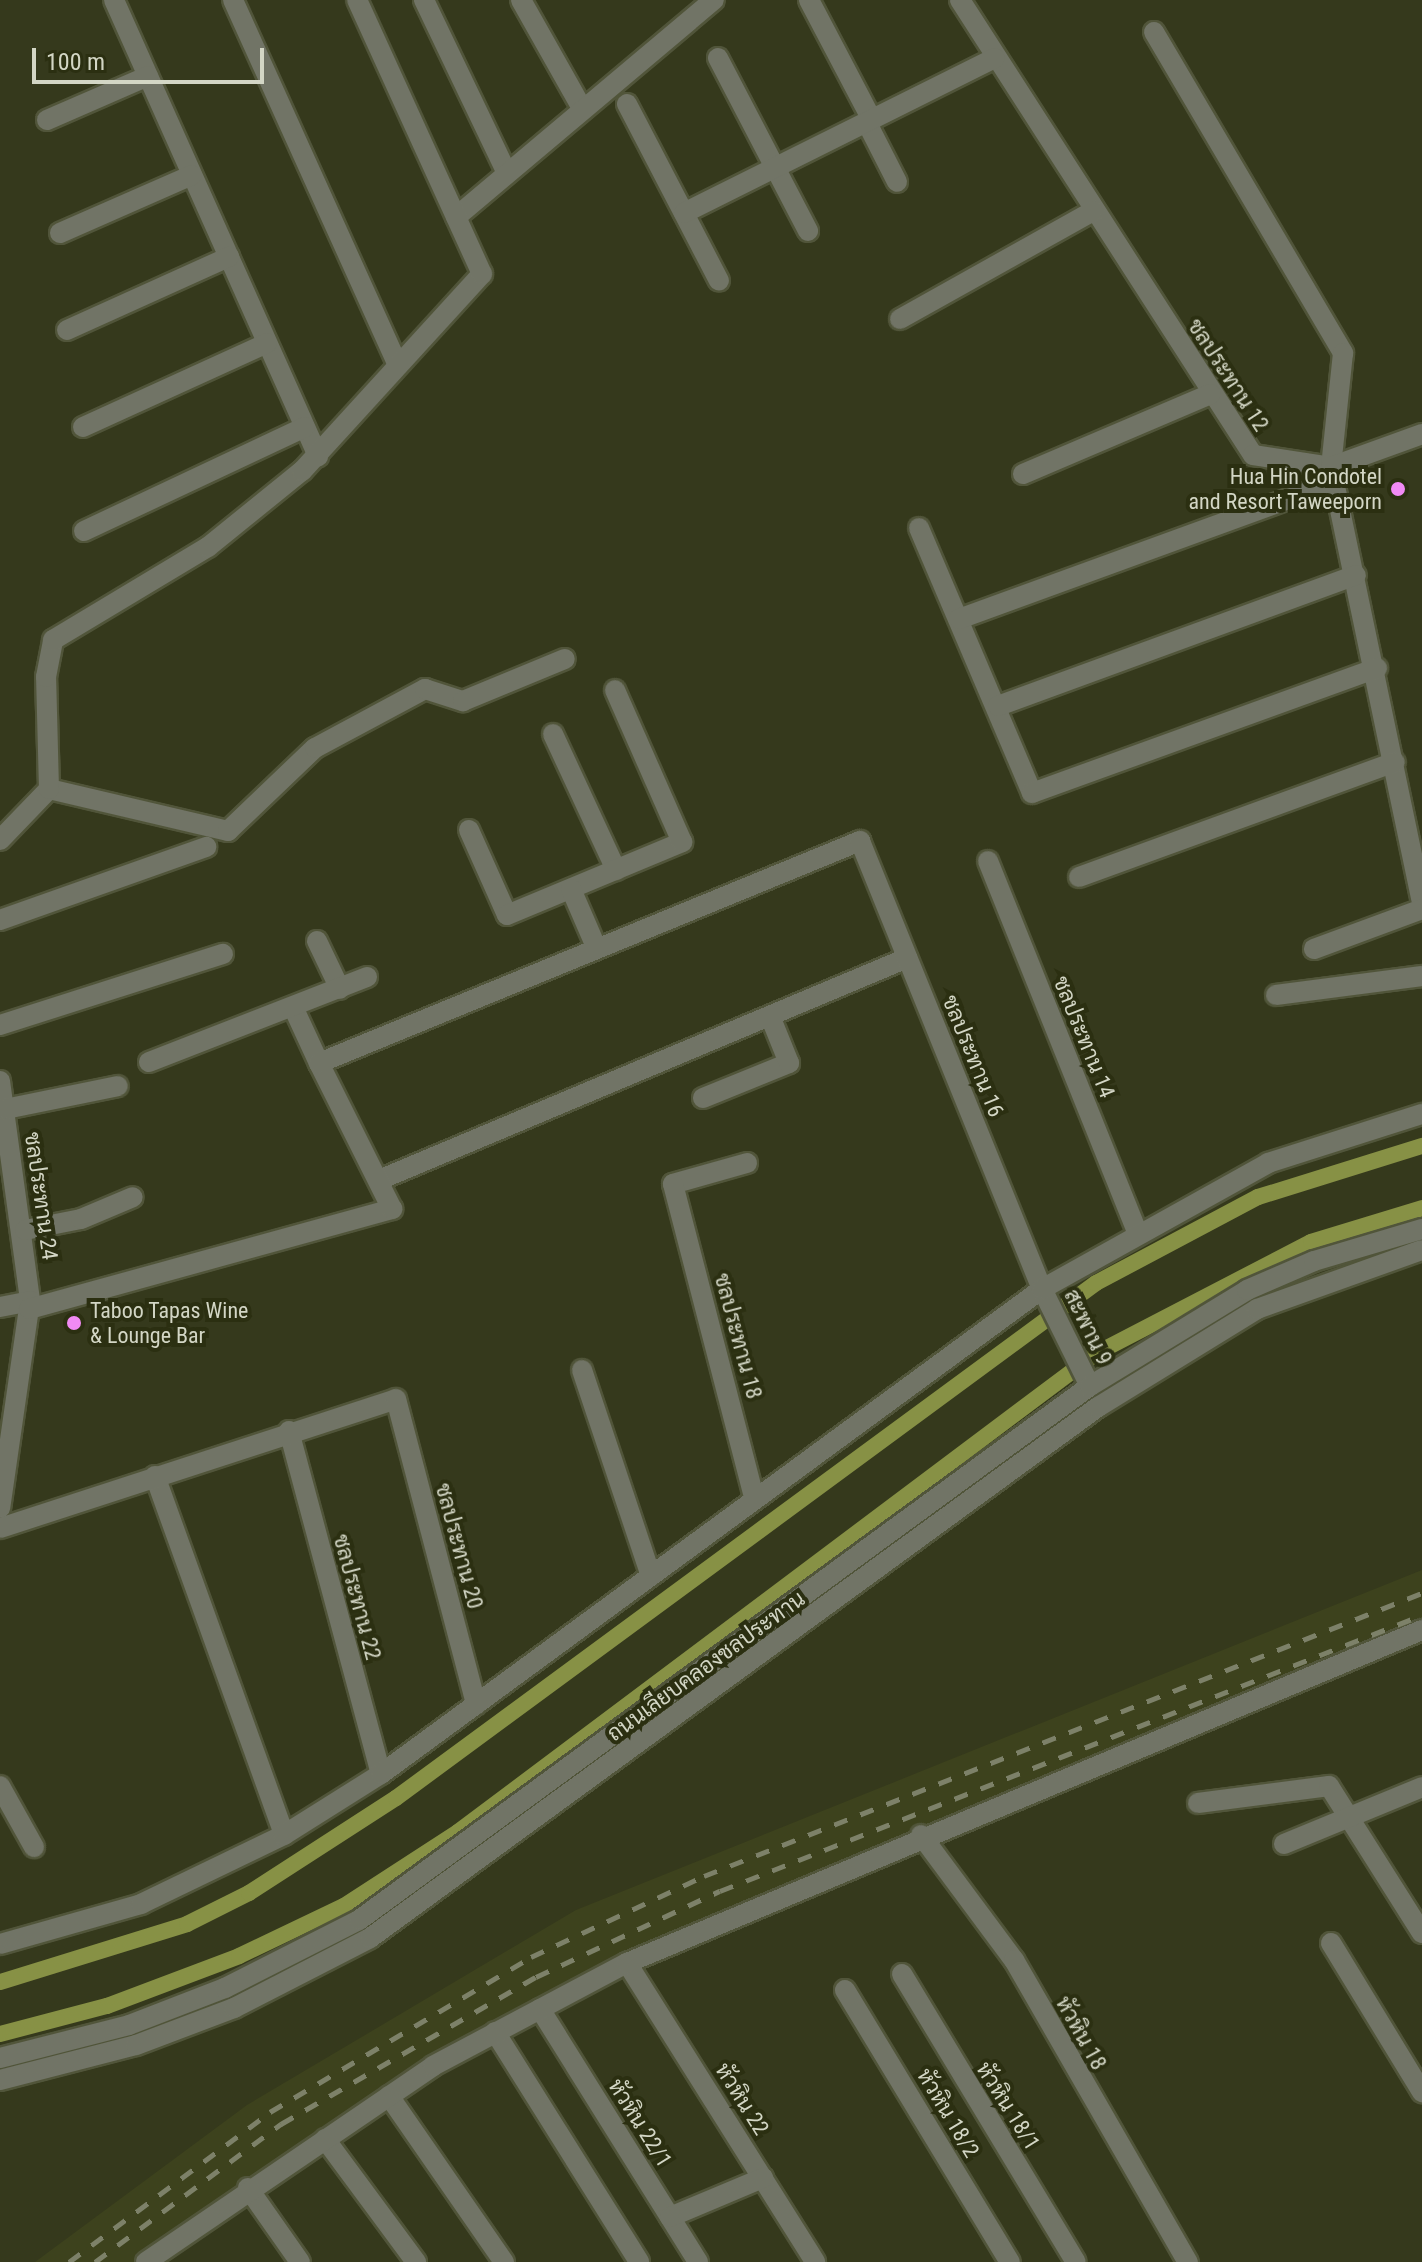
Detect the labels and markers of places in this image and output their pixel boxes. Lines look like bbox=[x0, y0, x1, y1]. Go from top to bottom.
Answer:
place label: Hua Hin Condotel and Resort Taweeporn bbox=[1188, 463, 1382, 514]
marker: Hua Hin Condotel and Resort Taweeporn bbox=[1389, 480, 1407, 498]
place label: Taboo Tapas Wine & Lounge Bar bbox=[90, 1297, 249, 1348]
marker: Taboo Tapas Wine & Lounge Bar bbox=[65, 1314, 83, 1332]

